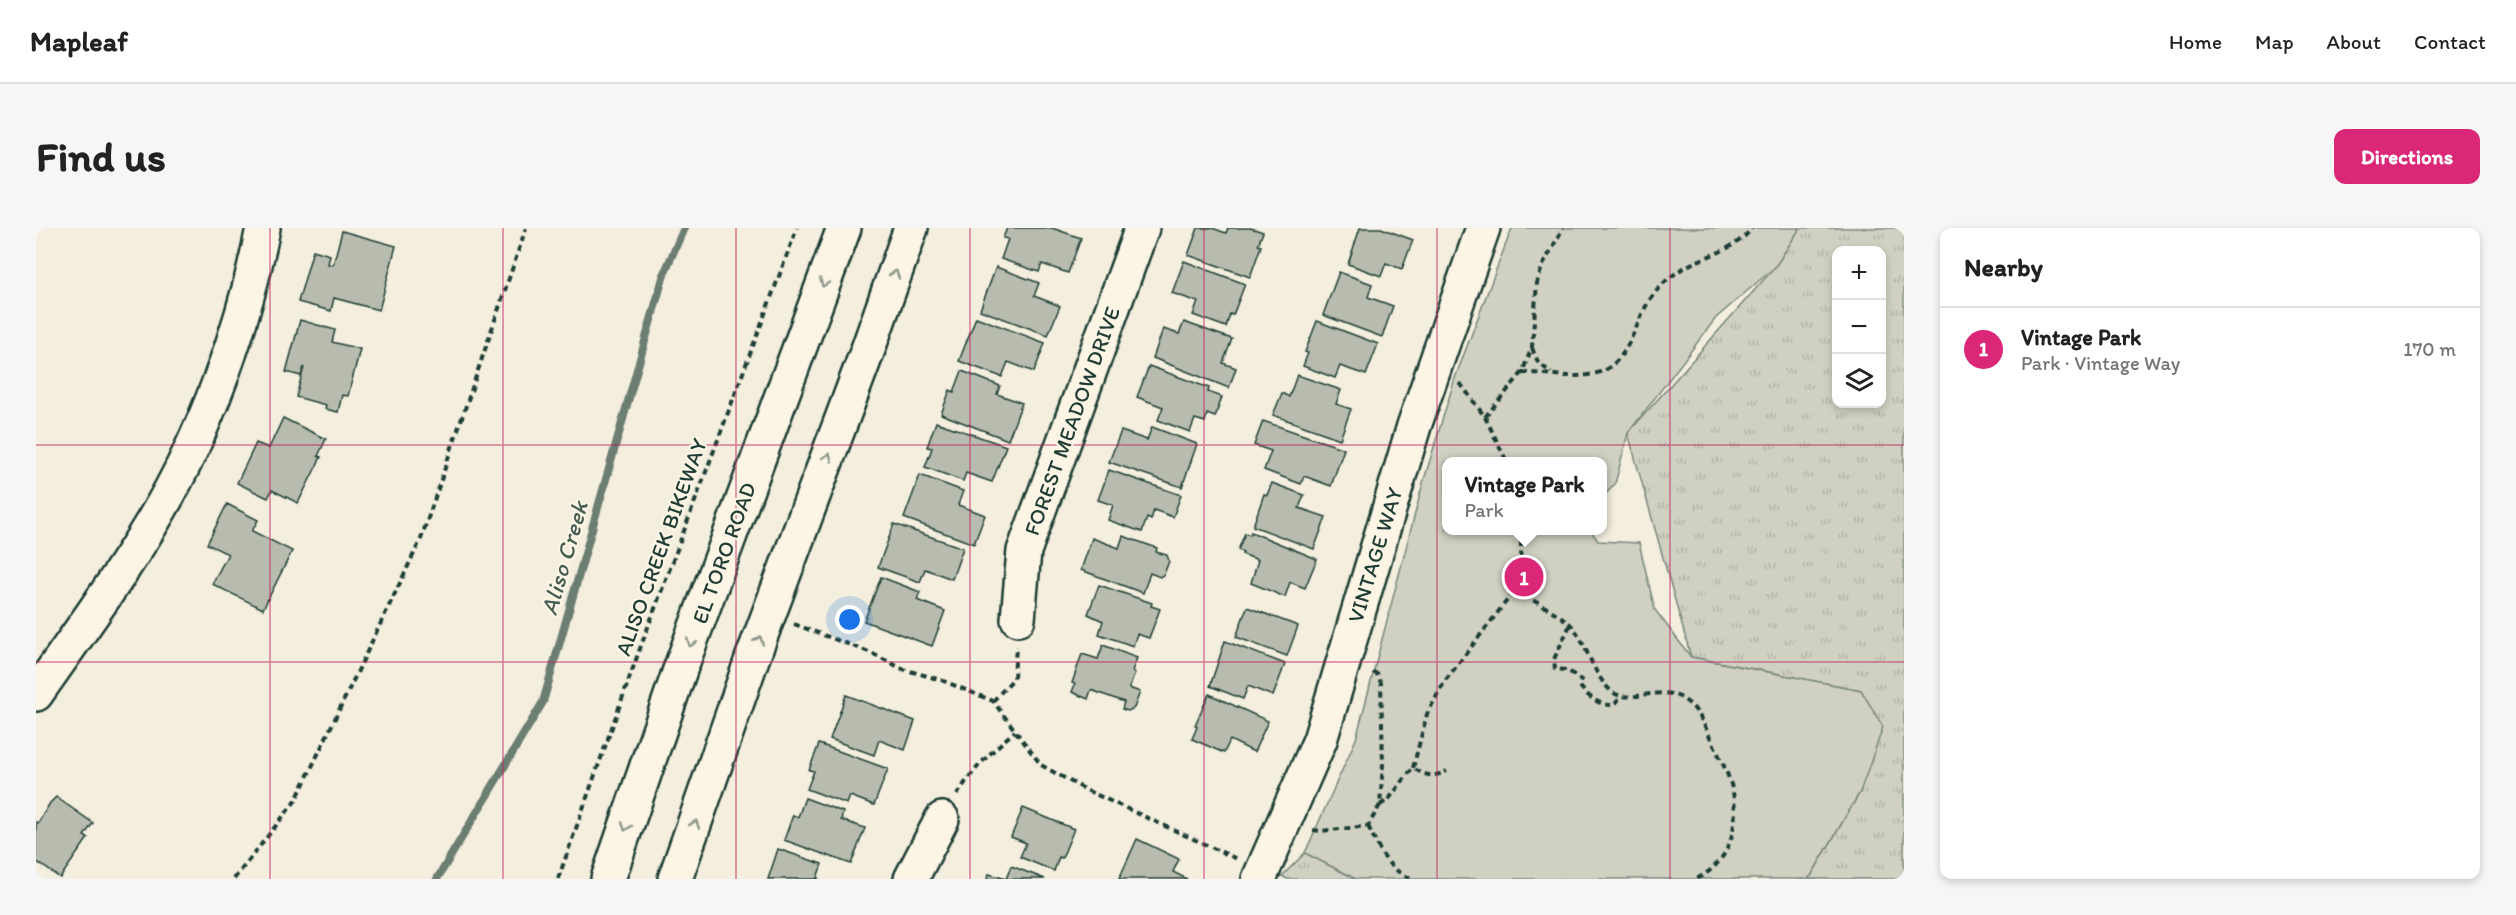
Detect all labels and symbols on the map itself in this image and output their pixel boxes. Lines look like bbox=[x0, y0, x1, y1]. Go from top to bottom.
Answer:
one-way arrow bbox=[887, 269, 900, 280]
one-way arrow bbox=[819, 277, 831, 288]
street label: FOREST MEADOW DRIVE bbox=[1018, 303, 1126, 539]
street label: ALISO CREEK BIKEWAY bbox=[609, 434, 713, 659]
one-way arrow bbox=[820, 452, 833, 463]
street label: EL TORO ROAD bbox=[686, 479, 762, 627]
street label: VINTAGE WAY bbox=[1342, 484, 1409, 626]
water label: Aliso Creek bbox=[534, 496, 594, 618]
pin: 1 bbox=[1504, 554, 1544, 600]
your location bbox=[835, 605, 864, 634]
one-way arrow bbox=[752, 635, 764, 646]
one-way arrow bbox=[685, 637, 698, 648]
one-way arrow bbox=[687, 819, 700, 830]
one-way arrow bbox=[621, 821, 634, 832]

